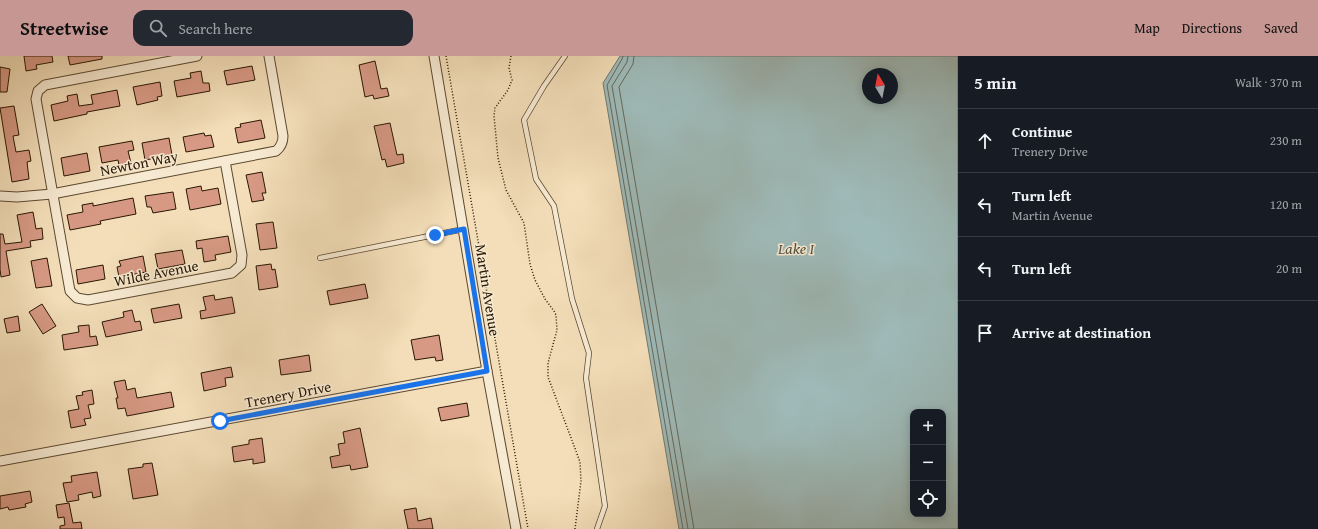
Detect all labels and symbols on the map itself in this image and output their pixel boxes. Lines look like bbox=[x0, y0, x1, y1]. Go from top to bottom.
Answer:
north arrow bbox=[862, 68, 898, 104]
street label: Newton Way bbox=[98, 145, 180, 181]
route end bbox=[426, 226, 444, 244]
water label: Lake I bbox=[777, 236, 814, 260]
street label: Martin Avenue bbox=[470, 242, 506, 338]
street label: Wilde Avenue bbox=[112, 255, 200, 291]
street label: Trenery Drive bbox=[243, 375, 333, 413]
route start bbox=[211, 412, 229, 430]

